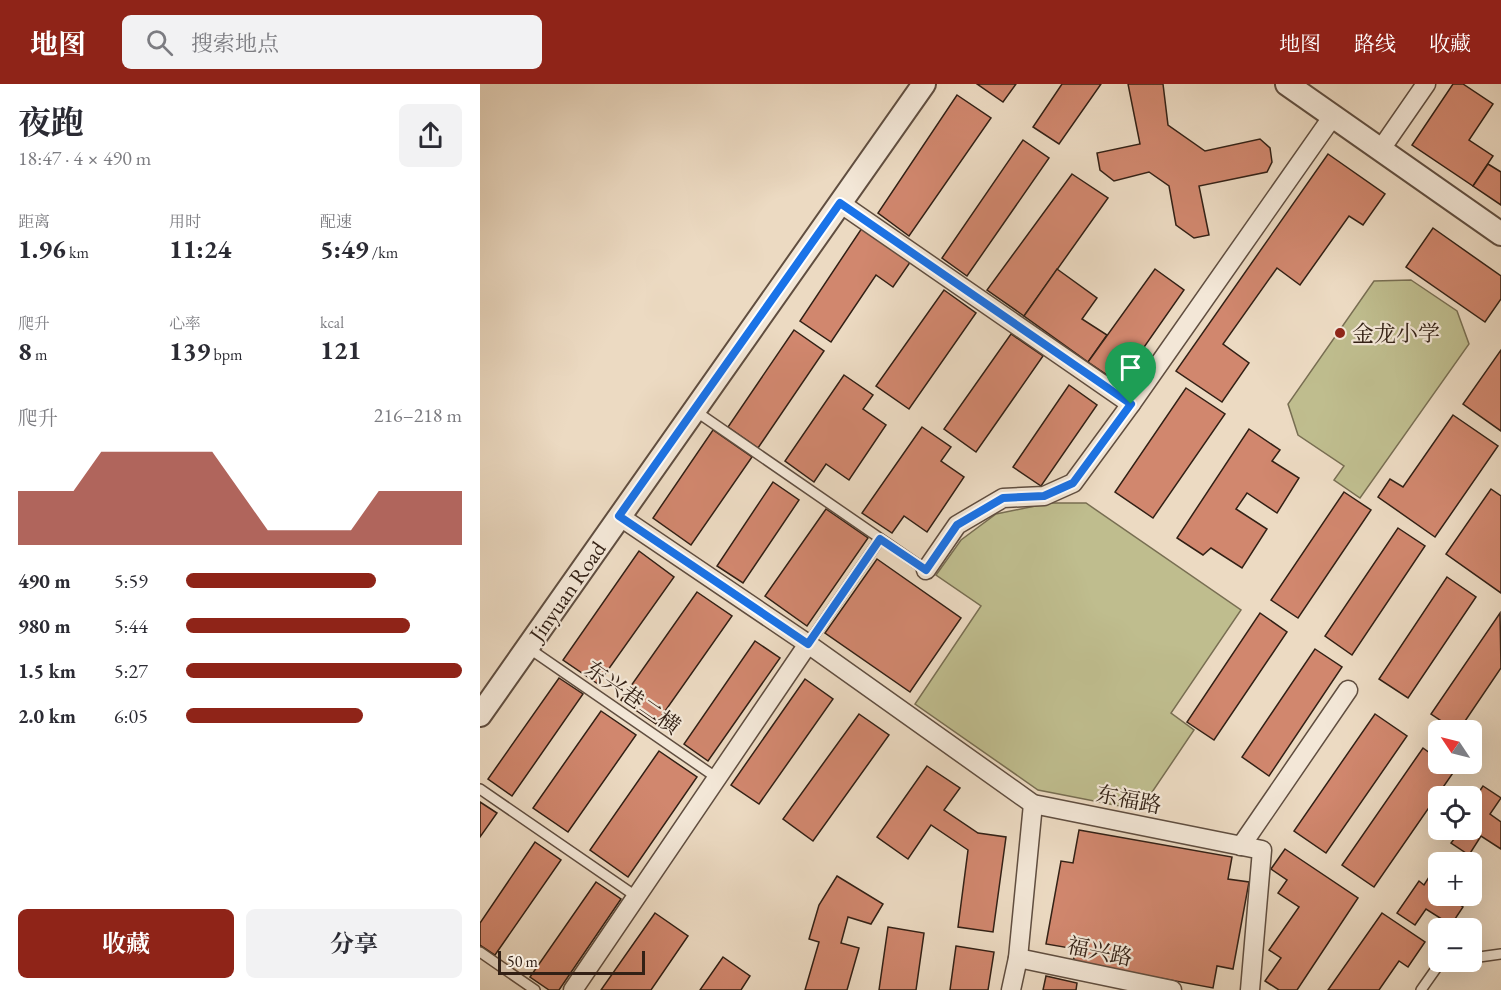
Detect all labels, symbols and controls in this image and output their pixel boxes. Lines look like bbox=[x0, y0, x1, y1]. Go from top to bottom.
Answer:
search box bbox=[122, 15, 542, 69]
text: 地图 bbox=[30, 26, 86, 62]
icon: search bbox=[143, 26, 176, 59]
text: 搜索地点 bbox=[191, 29, 279, 58]
text: 地图 bbox=[1279, 30, 1321, 57]
text: 路线 bbox=[1354, 30, 1396, 57]
text: 收藏 bbox=[1429, 30, 1471, 57]
text: 夜跑 bbox=[18, 101, 84, 144]
button: share bbox=[399, 104, 462, 167]
text: 18:47 · 4 × 490 m bbox=[18, 145, 151, 171]
text: 距离 bbox=[18, 211, 50, 232]
text: 用时 bbox=[169, 211, 201, 232]
text: 配速 bbox=[320, 211, 352, 232]
text: 1.96 bbox=[18, 232, 66, 266]
text: 11:24 bbox=[169, 232, 231, 266]
text: 5:49 bbox=[320, 232, 369, 266]
text: km bbox=[66, 242, 89, 263]
text: /km bbox=[369, 242, 398, 263]
text: kcal bbox=[320, 312, 344, 333]
text: 爬升 bbox=[18, 313, 50, 334]
text: 心率 bbox=[169, 313, 201, 334]
place label: 金龙小学 bbox=[1352, 319, 1440, 348]
marker: 金龙小学 bbox=[1333, 326, 1347, 340]
text: 121 bbox=[320, 333, 361, 367]
text: 8 bbox=[18, 334, 32, 368]
text: 139 bbox=[169, 334, 210, 368]
pin bbox=[1105, 342, 1156, 404]
text: m bbox=[32, 344, 47, 365]
text: bpm bbox=[210, 344, 242, 365]
icon: arrive bbox=[1114, 351, 1147, 384]
text: 216–218 m bbox=[374, 402, 462, 428]
text: 爬升 bbox=[18, 405, 58, 431]
street label: Jinyuan Road bbox=[521, 535, 613, 649]
text: 490 m bbox=[18, 568, 71, 594]
text: 5:59 bbox=[114, 568, 148, 594]
text: 980 m bbox=[18, 613, 71, 639]
text: 5:44 bbox=[114, 613, 148, 639]
street label: 东兴巷二横 bbox=[579, 654, 686, 741]
text: 1.5 km bbox=[18, 658, 76, 684]
text: 5:27 bbox=[114, 658, 148, 684]
text: 2.0 km bbox=[18, 703, 76, 729]
text: 6:05 bbox=[114, 703, 148, 729]
north arrow bbox=[1428, 720, 1482, 774]
map controls bbox=[1428, 720, 1482, 972]
street label: 东福路 bbox=[1094, 779, 1164, 820]
button: locate bbox=[1428, 786, 1482, 840]
button: + bbox=[1428, 852, 1482, 906]
button: 收藏 bbox=[18, 909, 234, 978]
button: 分享 bbox=[246, 909, 462, 978]
button: − bbox=[1428, 918, 1482, 972]
street label: 福兴路 bbox=[1065, 930, 1135, 973]
scale bar bbox=[498, 948, 645, 976]
text: 50 m bbox=[507, 951, 538, 972]

